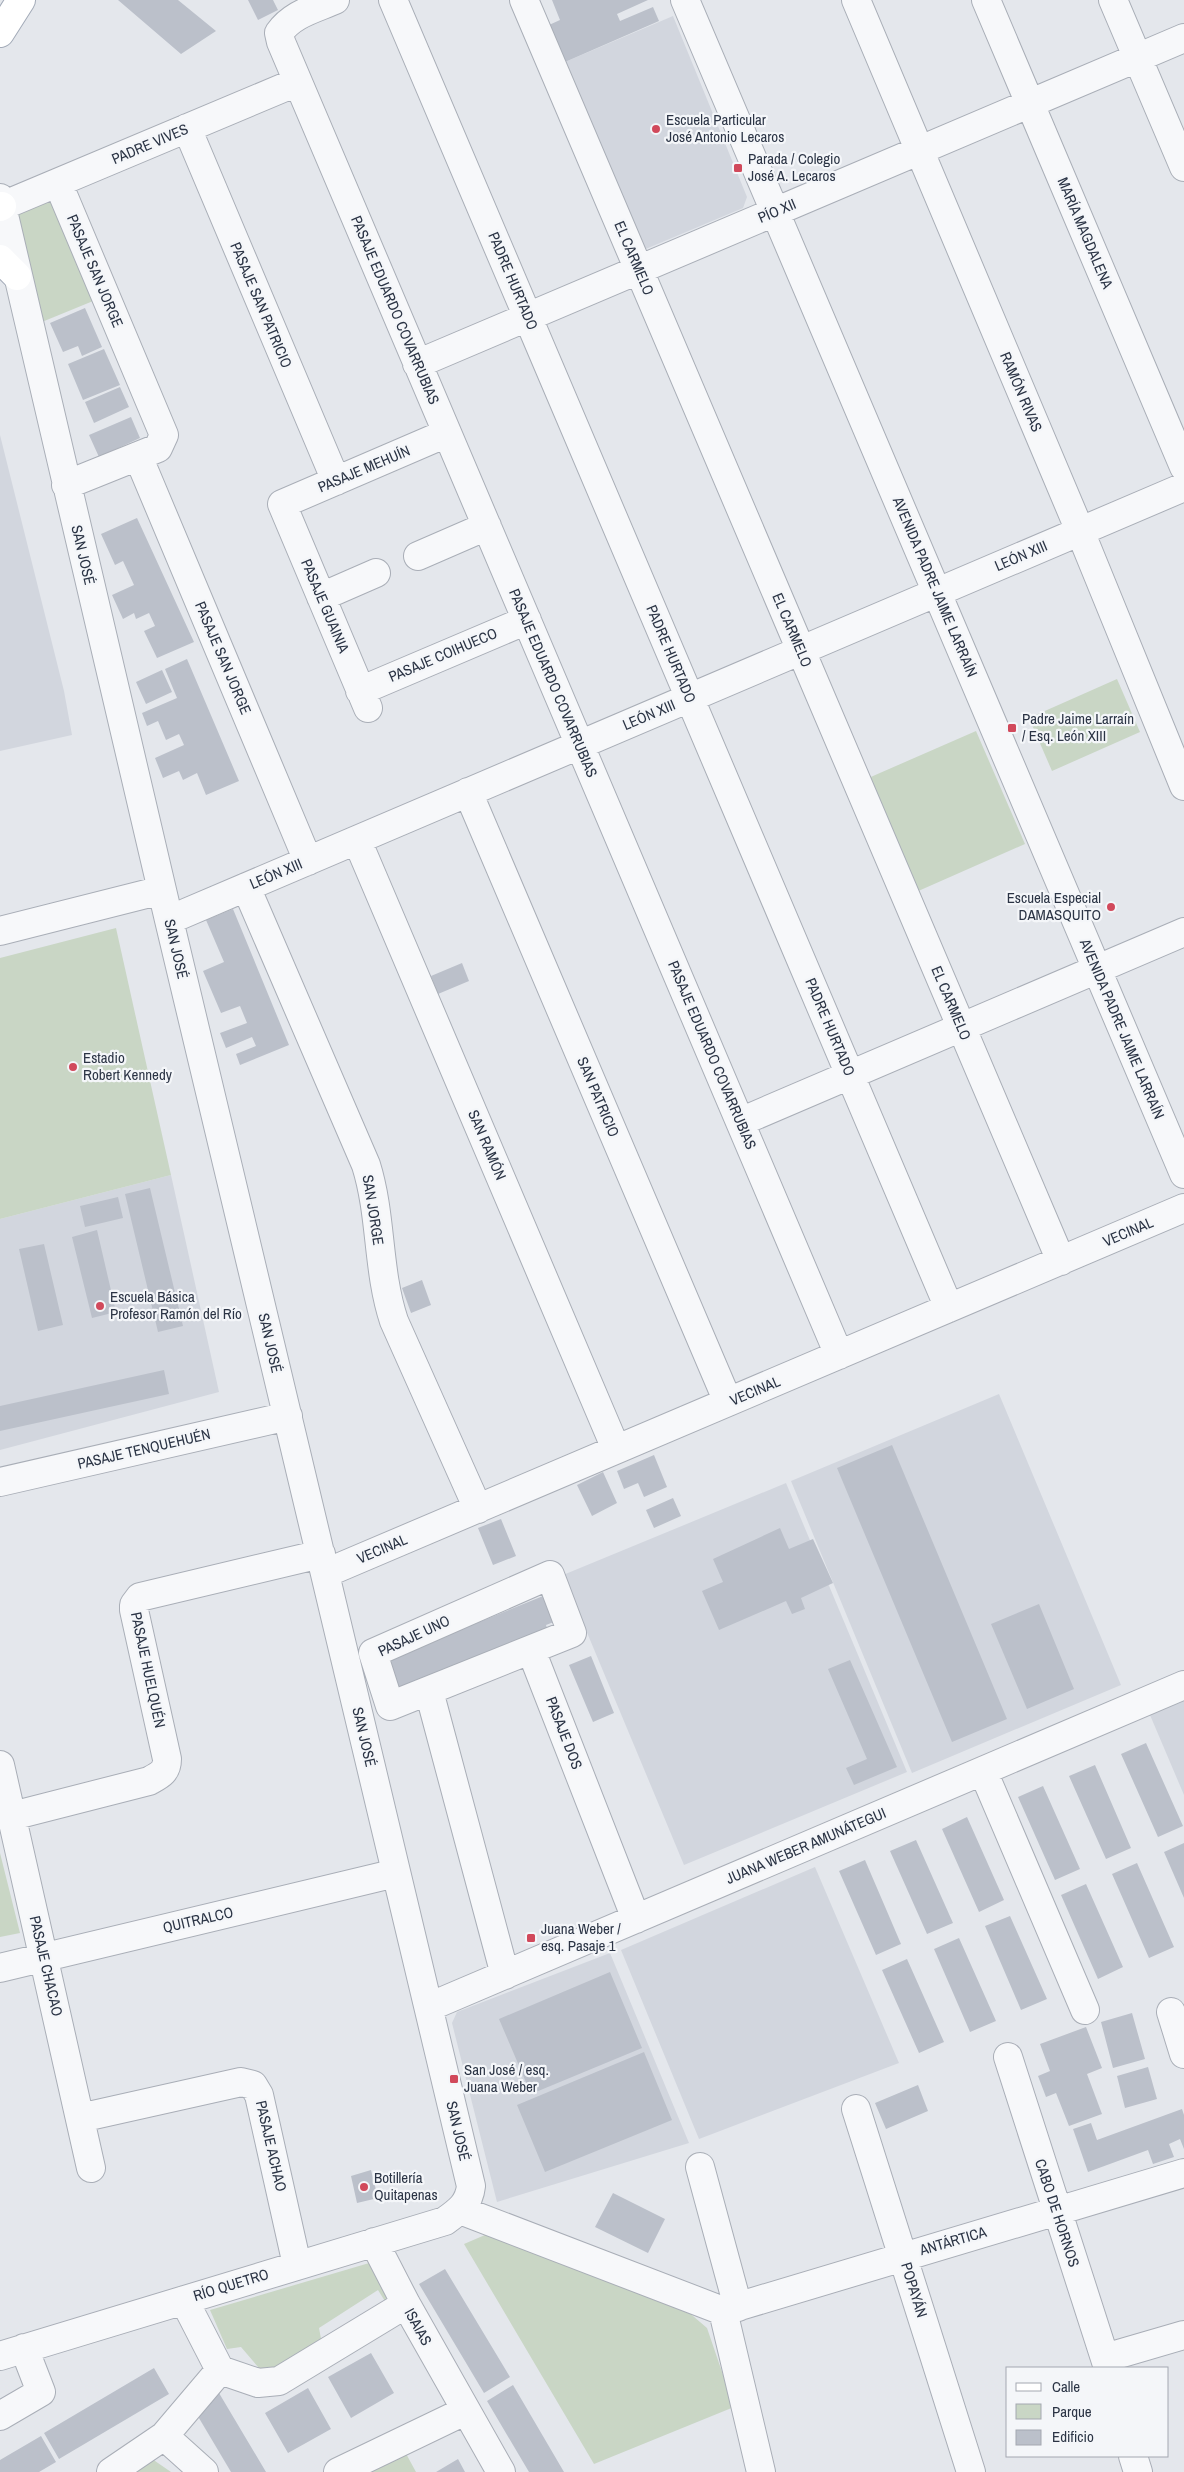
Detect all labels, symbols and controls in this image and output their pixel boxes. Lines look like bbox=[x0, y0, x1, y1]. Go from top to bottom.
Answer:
place label: Escuela Particular José Antonio Lecaros bbox=[666, 109, 784, 147]
street label: PADRE VIVES bbox=[108, 118, 191, 169]
marker: Escuela Particular José Antonio Lecaros bbox=[650, 123, 662, 135]
place label: Parada / Colegio José A. Lecaros bbox=[748, 148, 840, 186]
marker: Parada / Colegio José A. Lecaros bbox=[732, 162, 744, 174]
street label: MARÍA MAGDALENA bbox=[1053, 174, 1119, 292]
street label: PÍO XII bbox=[754, 193, 799, 228]
street label: PASAJE SAN JORGE bbox=[62, 211, 129, 330]
street label: PASAJE EDUARDO COVARRUBIAS bbox=[346, 212, 445, 407]
street label: EL CARMELO bbox=[609, 217, 660, 298]
street label: PADRE HURTADO bbox=[483, 229, 544, 333]
street label: PASAJE SAN PATRICIO bbox=[225, 239, 297, 371]
street label: RAMÓN RIVAS bbox=[995, 348, 1048, 435]
street label: PASAJE MEHUÍN bbox=[314, 440, 413, 497]
street label: AVENIDA PADRE JAIME LARRAÍN bbox=[888, 493, 983, 680]
street label: SAN JOSÉ bbox=[66, 523, 101, 587]
street label: LEÓN XIII bbox=[991, 535, 1050, 576]
street label: PASAJE GUAINIA bbox=[296, 556, 355, 657]
street label: PASAJE EDUARDO COVARRUBIAS bbox=[504, 585, 603, 780]
street label: EL CARMELO bbox=[767, 589, 818, 670]
street label: PASAJE SAN JORGE bbox=[190, 598, 257, 717]
street label: PADRE HURTADO bbox=[641, 602, 702, 706]
street label: PASAJE COIHUECO bbox=[385, 622, 500, 687]
street label: LEÓN XIII bbox=[619, 694, 678, 735]
place label: Padre Jaime Larraín / Esq. León XIII bbox=[1022, 708, 1134, 746]
marker: Padre Jaime Larraín / Esq. León XIII bbox=[1006, 722, 1018, 734]
street label: LEÓN XIII bbox=[246, 853, 305, 894]
place label: Escuela Especial DAMASQUITO bbox=[1007, 887, 1101, 925]
marker: Escuela Especial DAMASQUITO bbox=[1105, 901, 1117, 913]
street label: SAN JOSÉ bbox=[159, 917, 194, 981]
street label: AVENIDA PADRE JAIME LARRAÍN bbox=[1075, 935, 1170, 1122]
street label: PASAJE EDUARDO COVARRUBIAS bbox=[663, 957, 762, 1152]
street label: EL CARMELO bbox=[926, 962, 977, 1043]
street label: PADRE HURTADO bbox=[800, 975, 861, 1079]
place label: Estadio Robert Kennedy bbox=[83, 1047, 173, 1085]
street label: SAN PATRICIO bbox=[572, 1054, 625, 1140]
marker: Estadio Robert Kennedy bbox=[67, 1061, 79, 1073]
street label: SAN RAMÓN bbox=[463, 1106, 512, 1183]
street label: SAN JORGE bbox=[358, 1173, 389, 1247]
street label: VECINAL bbox=[1099, 1212, 1156, 1251]
place label: Escuela Básica Profesor Ramón del Río bbox=[110, 1286, 242, 1324]
marker: Escuela Básica Profesor Ramón del Río bbox=[94, 1300, 106, 1312]
street label: SAN JOSÉ bbox=[253, 1311, 288, 1375]
street label: VECINAL bbox=[726, 1371, 783, 1410]
street label: PASAJE TENQUEHUÉN bbox=[75, 1423, 212, 1474]
street label: VECINAL bbox=[353, 1529, 410, 1568]
street label: PASAJE HUELQUÉN bbox=[126, 1610, 171, 1730]
street label: PASAJE UNO bbox=[374, 1610, 453, 1661]
street label: PASAJE DOS bbox=[541, 1693, 588, 1772]
street label: SAN JOSÉ bbox=[347, 1705, 382, 1769]
street label: JUANA WEBER AMUNÁTEGUI bbox=[723, 1802, 889, 1889]
street label: QUITRALCO bbox=[161, 1901, 235, 1938]
street label: PASAJE CHACAO bbox=[25, 1914, 68, 2018]
place label: Juana Weber / esq. Pasaje 1 bbox=[541, 1918, 621, 1956]
marker: Juana Weber / esq. Pasaje 1 bbox=[525, 1932, 537, 1944]
place label: San José / esq. Juana Weber bbox=[464, 2059, 549, 2097]
marker: San José / esq. Juana Weber bbox=[448, 2073, 460, 2085]
street label: PASAJE ACHAO bbox=[251, 2098, 292, 2193]
street label: SAN JOSÉ bbox=[441, 2099, 476, 2163]
street label: CABO DE HORNOS bbox=[1030, 2156, 1085, 2270]
place label: Botillería Quitapenas bbox=[374, 2167, 438, 2205]
marker: Botillería Quitapenas bbox=[358, 2181, 370, 2193]
street label: ANTÁRTICA bbox=[916, 2221, 989, 2260]
street label: POPAYÁN bbox=[896, 2260, 933, 2320]
street label: RÍO QUETRO bbox=[191, 2263, 271, 2306]
street label: ISAIAS bbox=[400, 2304, 437, 2349]
legend bbox=[1006, 2367, 1169, 2457]
text: Calle bbox=[1052, 2376, 1080, 2397]
text: Parque bbox=[1052, 2401, 1092, 2422]
text: Edificio bbox=[1052, 2426, 1094, 2447]

